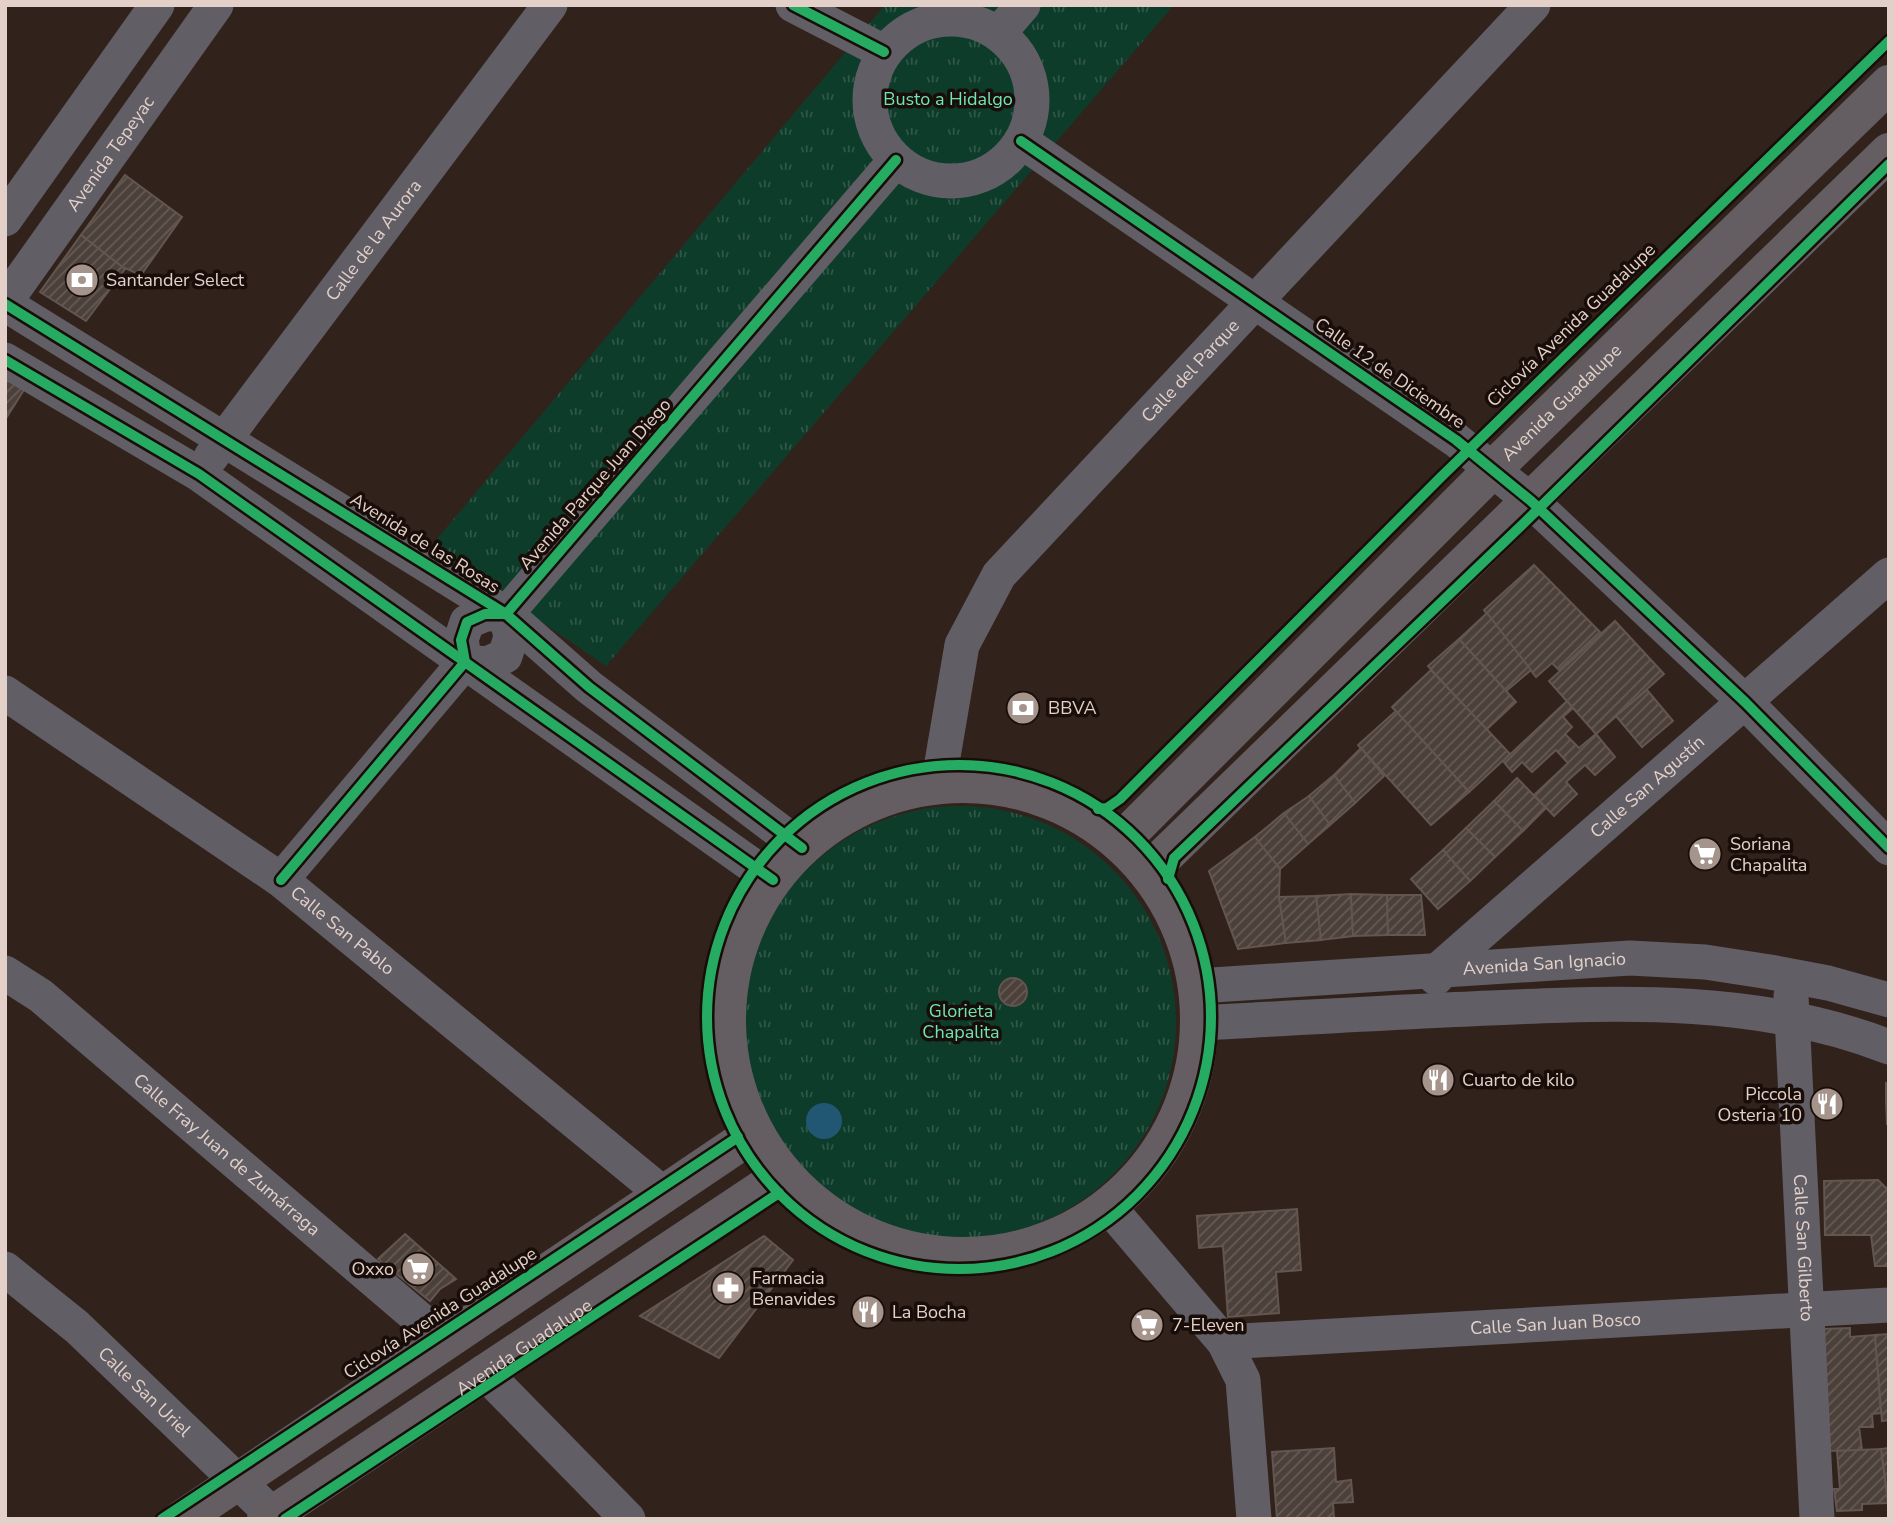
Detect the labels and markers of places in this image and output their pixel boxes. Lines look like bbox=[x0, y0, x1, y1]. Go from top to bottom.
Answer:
bank icon: Santander Select bbox=[63, 261, 101, 299]
place label: Santander Select bbox=[106, 268, 245, 292]
bank icon: BBVA bbox=[1004, 689, 1042, 727]
place label: BBVA bbox=[1048, 696, 1097, 720]
place label: Soriana Chapalita bbox=[1730, 832, 1807, 877]
supermarket icon: Soriana Chapalita bbox=[1686, 835, 1724, 873]
restaurant icon: Cuarto de kilo bbox=[1419, 1061, 1457, 1099]
place label: Cuarto de kilo bbox=[1462, 1068, 1574, 1092]
place label: Piccola Osteria 10 bbox=[1717, 1082, 1802, 1127]
restaurant icon: Piccola Osteria 10 bbox=[1808, 1085, 1846, 1123]
supermarket icon: Oxxo bbox=[399, 1250, 437, 1288]
place label: Oxxo bbox=[351, 1257, 394, 1281]
place label: Farmacia Benavides bbox=[752, 1266, 836, 1311]
pharmacy icon: Farmacia Benavides bbox=[709, 1269, 747, 1307]
restaurant icon: La Bocha bbox=[849, 1293, 887, 1331]
place label: La Bocha bbox=[892, 1300, 966, 1324]
supermarket icon: 7-Eleven bbox=[1128, 1306, 1166, 1344]
place label: 7-Eleven bbox=[1172, 1313, 1245, 1337]

